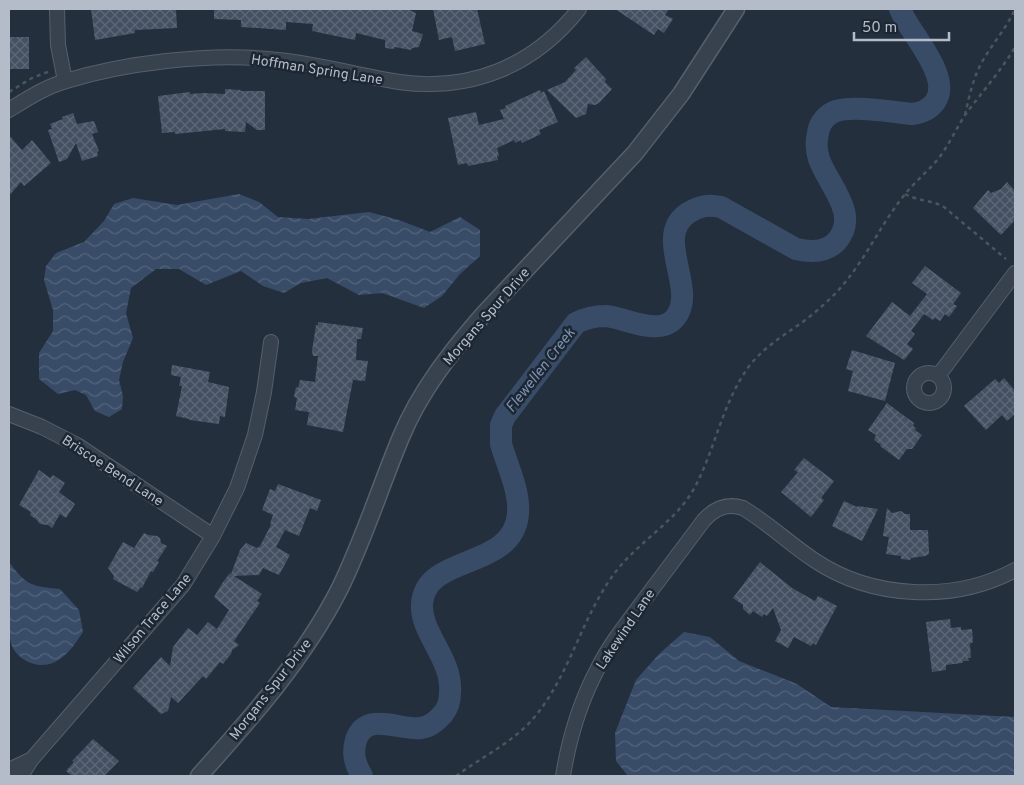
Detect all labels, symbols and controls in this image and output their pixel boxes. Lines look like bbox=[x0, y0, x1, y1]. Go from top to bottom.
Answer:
scale bar bbox=[854, 10, 949, 42]
text: 50 m bbox=[862, 19, 897, 38]
street label: Hoffman Spring Lane bbox=[250, 52, 384, 89]
street label: Morgans Spur Drive bbox=[440, 265, 534, 369]
water label: Flewellen Creek bbox=[502, 324, 580, 417]
street label: Briscoe Bend Lane bbox=[58, 432, 166, 510]
street label: Wilson Trace Lane bbox=[111, 570, 196, 667]
street label: Lakewind Lane bbox=[593, 586, 659, 673]
street label: Morgans Spur Drive bbox=[226, 636, 316, 744]

